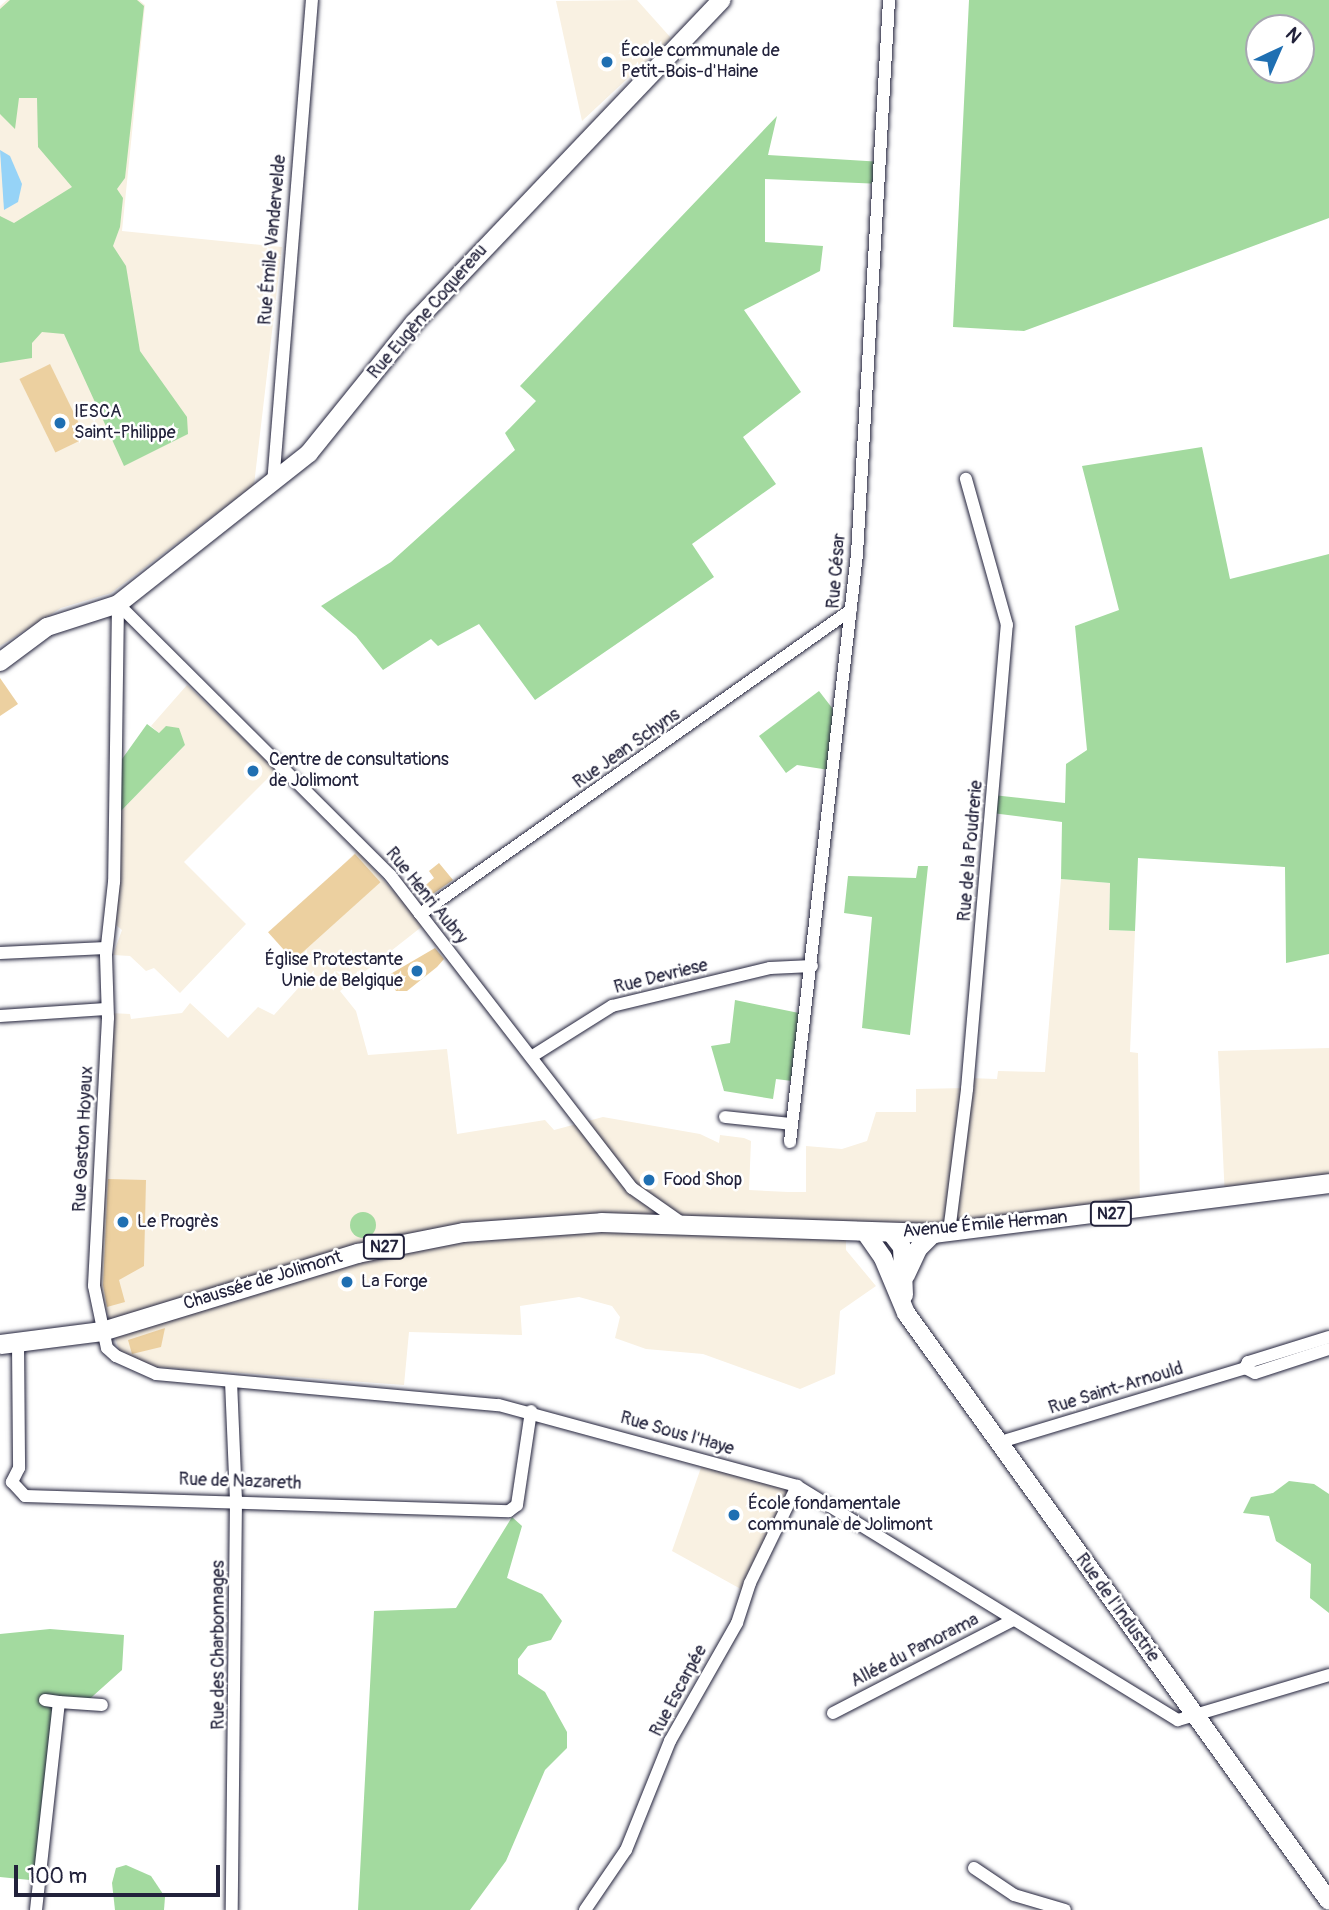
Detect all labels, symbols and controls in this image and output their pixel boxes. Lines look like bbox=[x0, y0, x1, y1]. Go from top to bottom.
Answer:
north arrow bbox=[1245, 14, 1315, 84]
text: N bbox=[1280, 22, 1306, 48]
place label: École communale de Petit-Bois-d'Haine bbox=[621, 41, 780, 84]
marker: École communale de Petit-Bois-d'Haine bbox=[599, 54, 615, 70]
street label: Rue Émile Vandervelde bbox=[255, 154, 291, 326]
street label: Rue Eugène Coquereau bbox=[364, 240, 492, 384]
place label: IESCA Saint-Philippe bbox=[74, 402, 176, 444]
marker: IESCA Saint-Philippe bbox=[52, 415, 68, 431]
street label: Rue César bbox=[823, 532, 851, 610]
street label: Rue Jean Schyns bbox=[569, 704, 685, 794]
place label: Centre de consultations de Jolimont bbox=[269, 750, 449, 792]
marker: Centre de consultations de Jolimont bbox=[243, 761, 263, 781]
street label: Rue de la Poudrerie bbox=[954, 780, 988, 922]
street label: Rue Henri Aubry bbox=[380, 843, 472, 949]
place label: Église Protestante Unie de Belgique bbox=[265, 950, 403, 992]
street label: Rue Devriese bbox=[612, 955, 710, 999]
marker: Église Protestante Unie de Belgique bbox=[409, 963, 425, 979]
street label: Rue Gaston Hoyaux bbox=[69, 1065, 99, 1213]
place label: Food Shop bbox=[663, 1169, 742, 1191]
marker: Food Shop bbox=[641, 1172, 657, 1188]
road number: N27 bbox=[1088, 1202, 1134, 1226]
street label: Avenue Émile Herman bbox=[902, 1207, 1068, 1243]
place label: Le Progrès bbox=[137, 1211, 218, 1233]
marker: Le Progrès bbox=[115, 1214, 131, 1230]
road number: N27 bbox=[361, 1234, 407, 1260]
street label: Chaussée de Jolimont bbox=[181, 1247, 345, 1315]
place label: La Forge bbox=[361, 1271, 427, 1293]
marker: La Forge bbox=[339, 1274, 355, 1290]
street label: Rue Saint-Arnould bbox=[1046, 1358, 1186, 1420]
street label: Rue Sous l'Haye bbox=[618, 1407, 736, 1461]
street label: Rue de Nazareth bbox=[178, 1469, 302, 1495]
place label: École fondamentale communale de Jolimont bbox=[748, 1494, 933, 1536]
marker: École fondamentale communale de Jolimont bbox=[726, 1507, 742, 1523]
street label: Rue de l'Industrie bbox=[1070, 1550, 1164, 1666]
street label: Rue des Charbonnages bbox=[208, 1560, 230, 1730]
street label: Allée du Panorama bbox=[847, 1609, 983, 1693]
street label: Rue Escarpée bbox=[646, 1642, 712, 1740]
scale bar bbox=[18, 1850, 224, 1894]
text: 100 m bbox=[27, 1863, 87, 1890]

